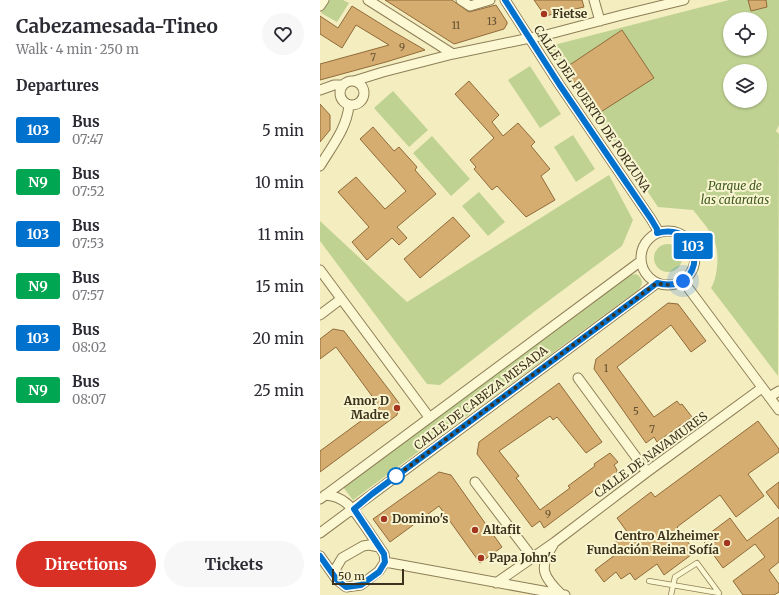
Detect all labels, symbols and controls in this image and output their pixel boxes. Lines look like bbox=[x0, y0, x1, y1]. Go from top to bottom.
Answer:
place label: Fietse bbox=[552, 6, 588, 21]
marker: Fietse bbox=[539, 9, 549, 19]
map controls bbox=[723, 12, 767, 108]
button: locate bbox=[723, 12, 767, 56]
button: heart bbox=[262, 13, 304, 55]
text: Cabezamesada-Tineo bbox=[16, 14, 218, 38]
house number: 13 bbox=[487, 15, 497, 28]
house number: 11 bbox=[452, 19, 461, 32]
street label: CALLE DEL PUERTO DE PORZUNA bbox=[531, 22, 654, 196]
text: Walk · 4 min · 250 m bbox=[16, 41, 139, 58]
house number: 9 bbox=[399, 41, 405, 54]
house number: 7 bbox=[370, 51, 376, 64]
button: layers bbox=[723, 64, 767, 108]
text: Departures bbox=[16, 76, 99, 95]
text: Bus bbox=[72, 112, 100, 131]
text: 103 bbox=[27, 121, 49, 139]
text: 5 min bbox=[262, 121, 304, 140]
text: 07:47 bbox=[72, 131, 104, 148]
text: Bus bbox=[72, 164, 100, 183]
text: N9 bbox=[28, 173, 48, 191]
text: 10 min bbox=[255, 173, 304, 192]
park label: Parque de las cataratas bbox=[701, 178, 769, 207]
text: 07:52 bbox=[72, 183, 105, 200]
text: Bus bbox=[72, 216, 100, 235]
text: 103 bbox=[27, 225, 49, 243]
text: 11 min bbox=[258, 225, 304, 244]
line badge: 103 bbox=[670, 233, 716, 259]
text: 07:53 bbox=[72, 235, 104, 252]
text: 103 bbox=[682, 237, 704, 255]
text: Bus bbox=[72, 268, 100, 287]
your location bbox=[673, 271, 693, 291]
text: N9 bbox=[28, 277, 48, 295]
text: 15 min bbox=[256, 277, 304, 296]
text: 07:57 bbox=[72, 287, 104, 304]
text: Bus bbox=[72, 320, 100, 339]
text: 103 bbox=[27, 329, 49, 347]
text: 20 min bbox=[252, 329, 304, 348]
text: 08:02 bbox=[72, 339, 106, 356]
street label: CALLE DE CABEZA MESADA bbox=[411, 342, 551, 453]
house number: 1 bbox=[604, 362, 609, 375]
text: Bus bbox=[72, 372, 100, 391]
text: N9 bbox=[28, 381, 48, 399]
text: 25 min bbox=[254, 381, 304, 400]
text: 08:07 bbox=[72, 391, 106, 408]
place label: Amor D Madre bbox=[343, 393, 389, 422]
marker: Amor D Madre bbox=[392, 403, 402, 413]
house number: 5 bbox=[633, 405, 639, 418]
street label: CALLE DE NAVAMURES bbox=[591, 408, 710, 501]
house number: 7 bbox=[649, 423, 655, 436]
unlabelled marker bbox=[387, 467, 405, 485]
house number: 9 bbox=[545, 508, 551, 521]
place label: Domino's bbox=[392, 511, 448, 526]
marker: Domino's bbox=[379, 514, 389, 524]
place label: Altafit bbox=[482, 522, 521, 537]
marker: Altafit bbox=[470, 525, 480, 535]
place label: Centro Alzheimer Fundación Reina Sofía bbox=[586, 528, 719, 557]
marker: Centro Alzheimer Fundación Reina Sofía bbox=[722, 538, 732, 548]
button: Directions bbox=[16, 541, 156, 587]
button: Tickets bbox=[164, 541, 304, 587]
place label: Papa John's bbox=[489, 550, 556, 565]
marker: Papa John's bbox=[476, 553, 486, 563]
scale bar bbox=[332, 567, 404, 586]
text: 50 m bbox=[338, 569, 365, 583]

